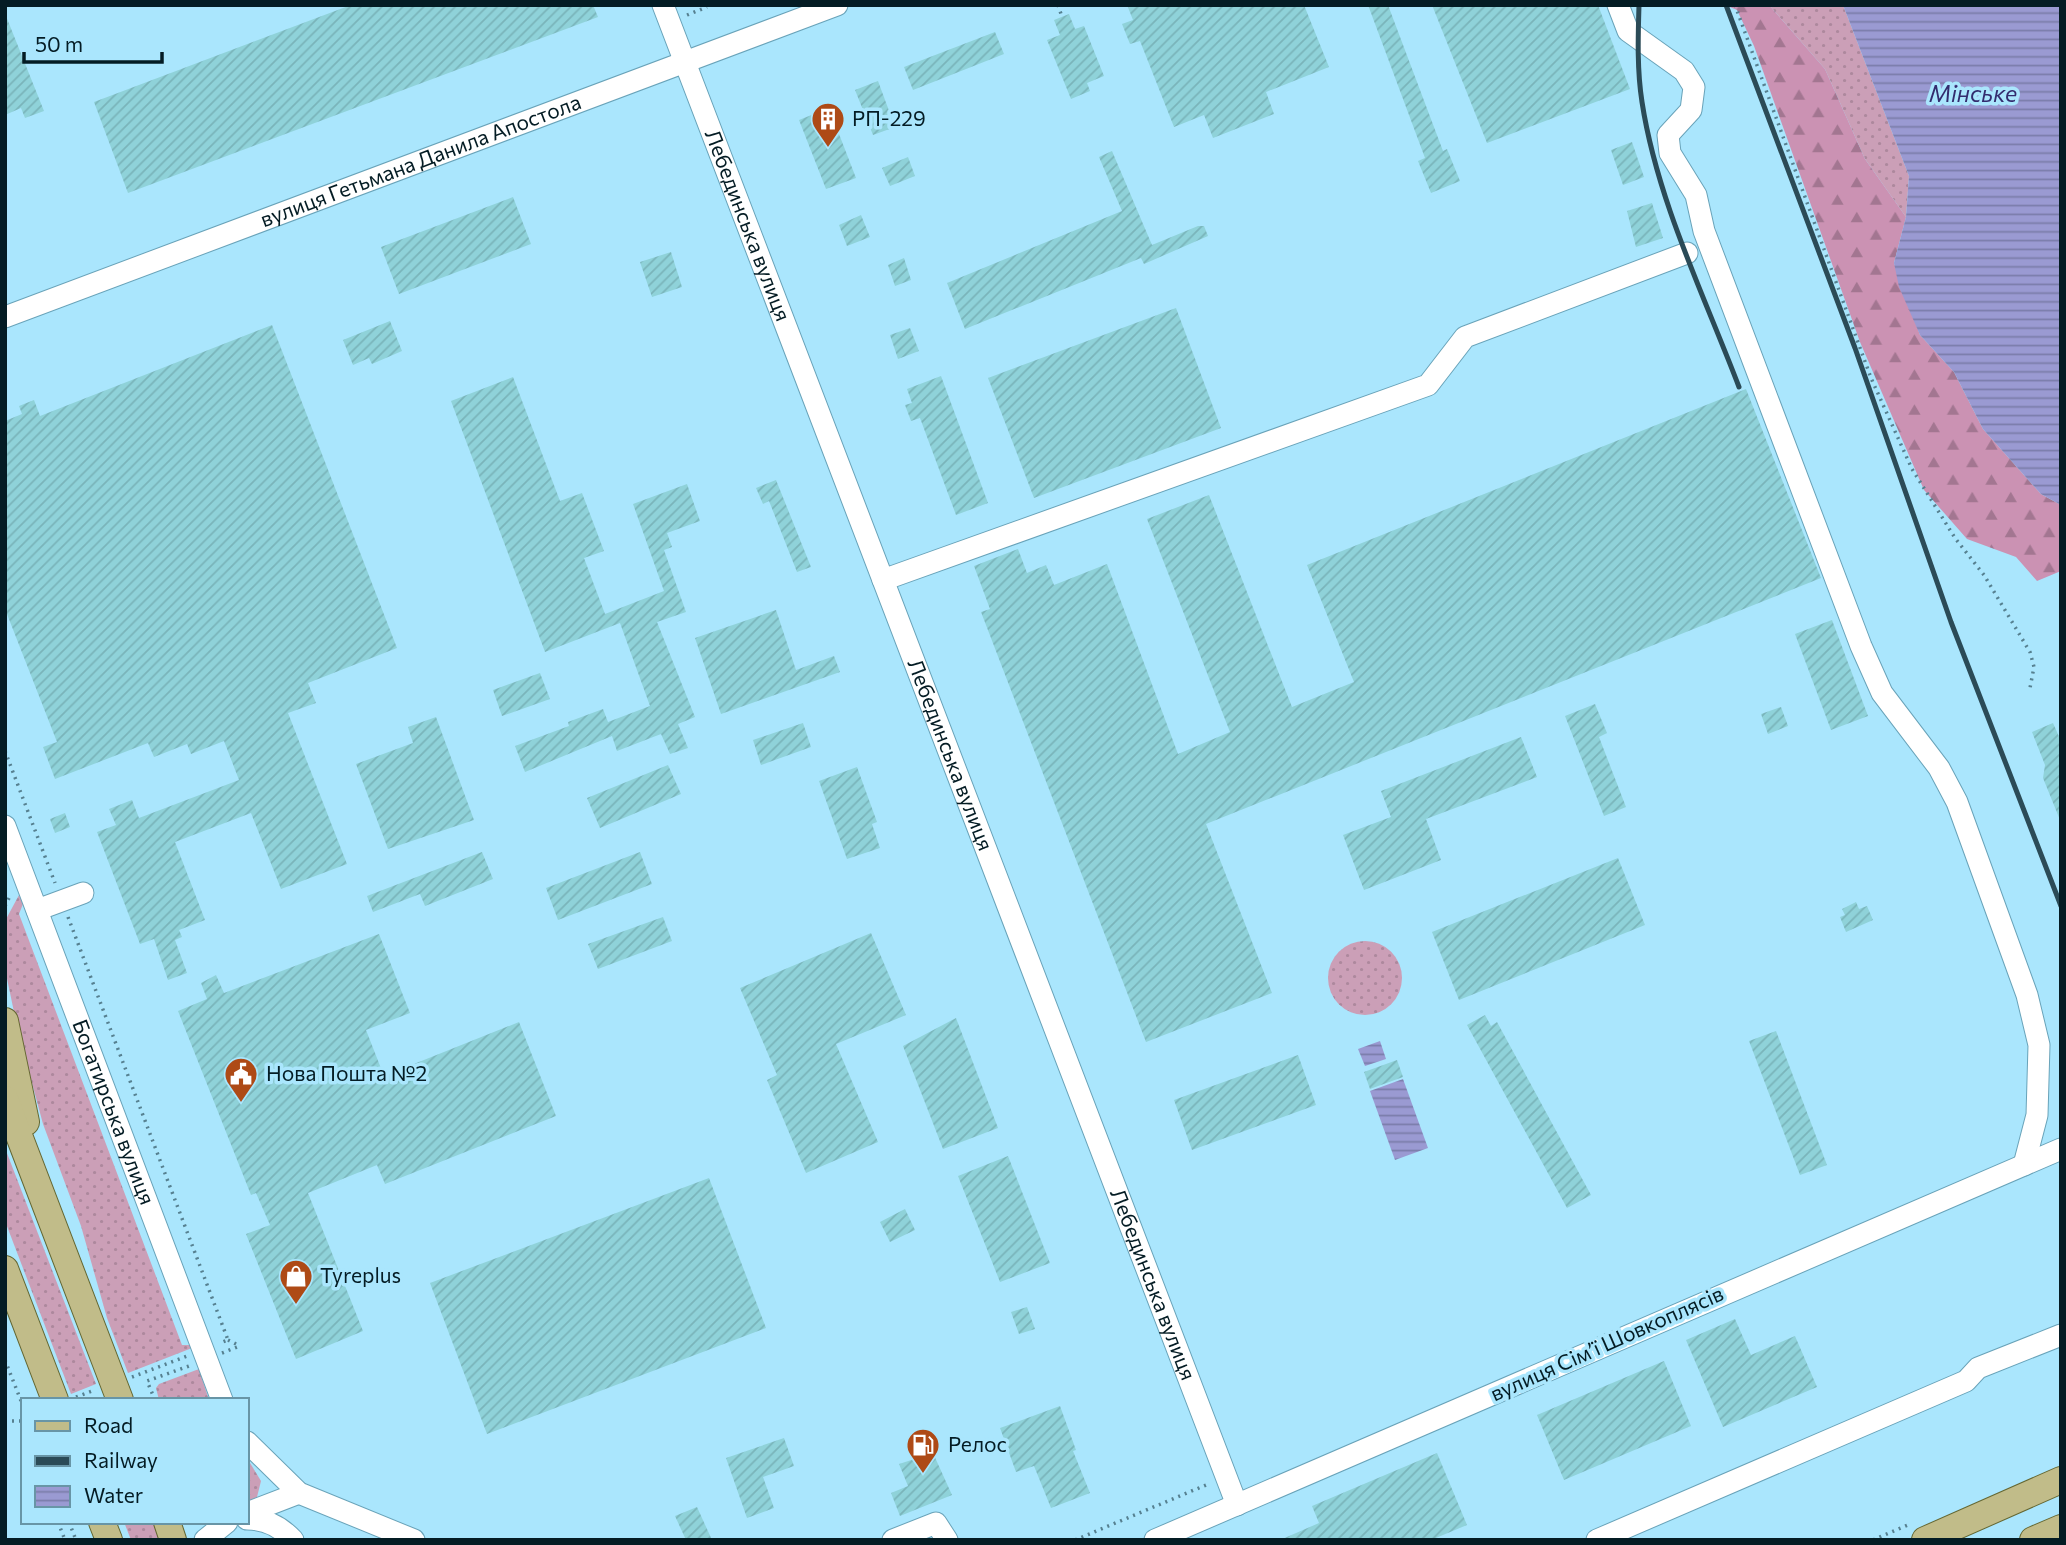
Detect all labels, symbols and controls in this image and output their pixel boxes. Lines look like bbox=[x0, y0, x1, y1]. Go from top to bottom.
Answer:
scale bar bbox=[24, 21, 163, 65]
text: 50 m bbox=[35, 31, 83, 56]
water label: Мінське bbox=[1929, 79, 2017, 107]
street label: вулиця Гетьмана Данила Апостола bbox=[256, 88, 584, 231]
building icon: РП-229 bbox=[809, 100, 847, 149]
place label: РП-229 bbox=[852, 105, 926, 130]
street label: Лебединська вулиця bbox=[701, 126, 797, 324]
street label: Лебединська вулиця bbox=[903, 655, 999, 854]
street label: Богатирська вулиця bbox=[68, 1016, 161, 1208]
public building icon: Нова Пошта №2 bbox=[222, 1055, 260, 1104]
place label: Нова Пошта №2 bbox=[266, 1060, 427, 1085]
street label: Лебединська вулиця bbox=[1106, 1185, 1202, 1383]
shop icon: Tyreplus bbox=[277, 1257, 315, 1306]
place label: Tyreplus bbox=[320, 1262, 401, 1287]
street label: вулиця Сімʼї Шовкоплясів bbox=[1486, 1280, 1727, 1405]
legend bbox=[21, 1398, 248, 1524]
text: Road bbox=[84, 1412, 133, 1437]
fuel station icon: Релос bbox=[904, 1426, 942, 1475]
place label: Релос bbox=[948, 1431, 1007, 1456]
text: Railway bbox=[84, 1447, 158, 1472]
text: Water bbox=[84, 1482, 143, 1507]

